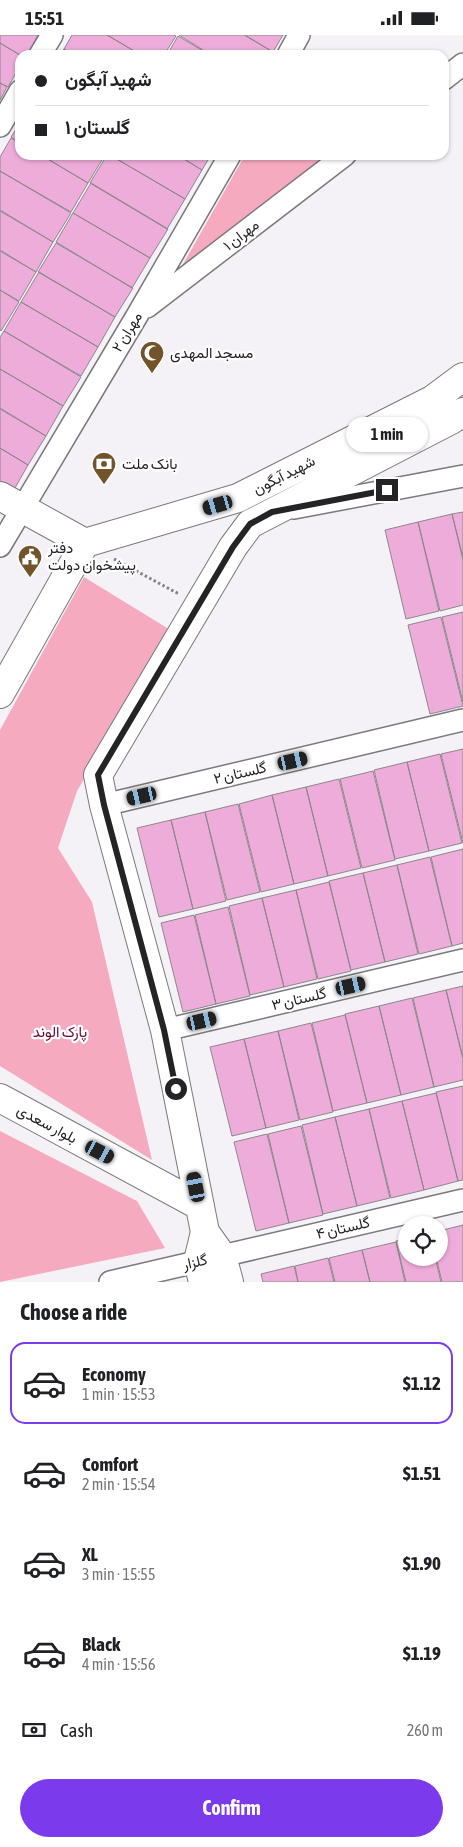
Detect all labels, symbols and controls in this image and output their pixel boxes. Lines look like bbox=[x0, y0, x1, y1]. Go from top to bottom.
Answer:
text: 15:51 bbox=[25, 7, 64, 29]
text: شهید آبگون bbox=[65, 68, 152, 90]
text: گلستان ۱ bbox=[65, 116, 130, 138]
street label: ۱ مهران bbox=[220, 216, 262, 254]
street label: مهران ۲ bbox=[108, 309, 146, 355]
mosque icon: مسجد المهدی bbox=[139, 340, 165, 374]
place label: مسجد المهدی bbox=[170, 344, 253, 363]
callout: 1 min bbox=[346, 417, 428, 453]
text: 1 min bbox=[371, 425, 403, 443]
bank icon: بانک ملت bbox=[91, 451, 117, 485]
street label: شهید آبگون bbox=[250, 452, 318, 498]
place label: بانک ملت bbox=[122, 455, 178, 473]
route end bbox=[376, 479, 398, 501]
car bbox=[201, 494, 234, 516]
place label: دفتر پیشخوان دولت bbox=[47, 539, 136, 575]
public building icon: دفتر پیشخوان دولت bbox=[17, 544, 43, 578]
car bbox=[276, 750, 309, 772]
street label: گلستان ۲ bbox=[212, 758, 269, 788]
car bbox=[125, 785, 158, 807]
car bbox=[334, 975, 367, 997]
street label: گلستان ۳ bbox=[270, 984, 329, 1014]
car bbox=[185, 1010, 218, 1032]
park label: پارک الوند bbox=[33, 1023, 87, 1042]
route start bbox=[165, 1078, 187, 1100]
street label: بلوار سعدی bbox=[13, 1101, 80, 1148]
car bbox=[83, 1138, 116, 1166]
car bbox=[185, 1171, 206, 1203]
street label: گلستان ۴ bbox=[314, 1213, 372, 1243]
map controls bbox=[398, 1216, 448, 1266]
button: locate bbox=[398, 1216, 448, 1266]
street label: گلزار bbox=[180, 1250, 209, 1274]
text: Choose a ride bbox=[20, 1299, 127, 1325]
icon: car bbox=[22, 1361, 67, 1406]
text: Economy bbox=[82, 1363, 146, 1385]
text: $1.12 bbox=[403, 1372, 441, 1394]
text: 1 min · 15:53 bbox=[82, 1385, 155, 1403]
icon: car bbox=[22, 1451, 67, 1496]
text: Comfort bbox=[82, 1453, 138, 1475]
text: $1.51 bbox=[403, 1462, 441, 1484]
text: 2 min · 15:54 bbox=[82, 1475, 155, 1493]
icon: car bbox=[22, 1541, 67, 1586]
text: XL bbox=[82, 1543, 98, 1565]
text: $1.90 bbox=[403, 1552, 441, 1574]
text: 3 min · 15:55 bbox=[82, 1565, 155, 1583]
icon: car bbox=[22, 1631, 67, 1676]
text: Black bbox=[82, 1633, 120, 1655]
text: $1.19 bbox=[403, 1642, 441, 1664]
text: 4 min · 15:56 bbox=[82, 1655, 155, 1673]
icon: cash bbox=[20, 1716, 48, 1744]
text: Cash bbox=[60, 1719, 93, 1741]
text: 260 m bbox=[407, 1721, 443, 1739]
button: Confirm bbox=[20, 1779, 443, 1837]

